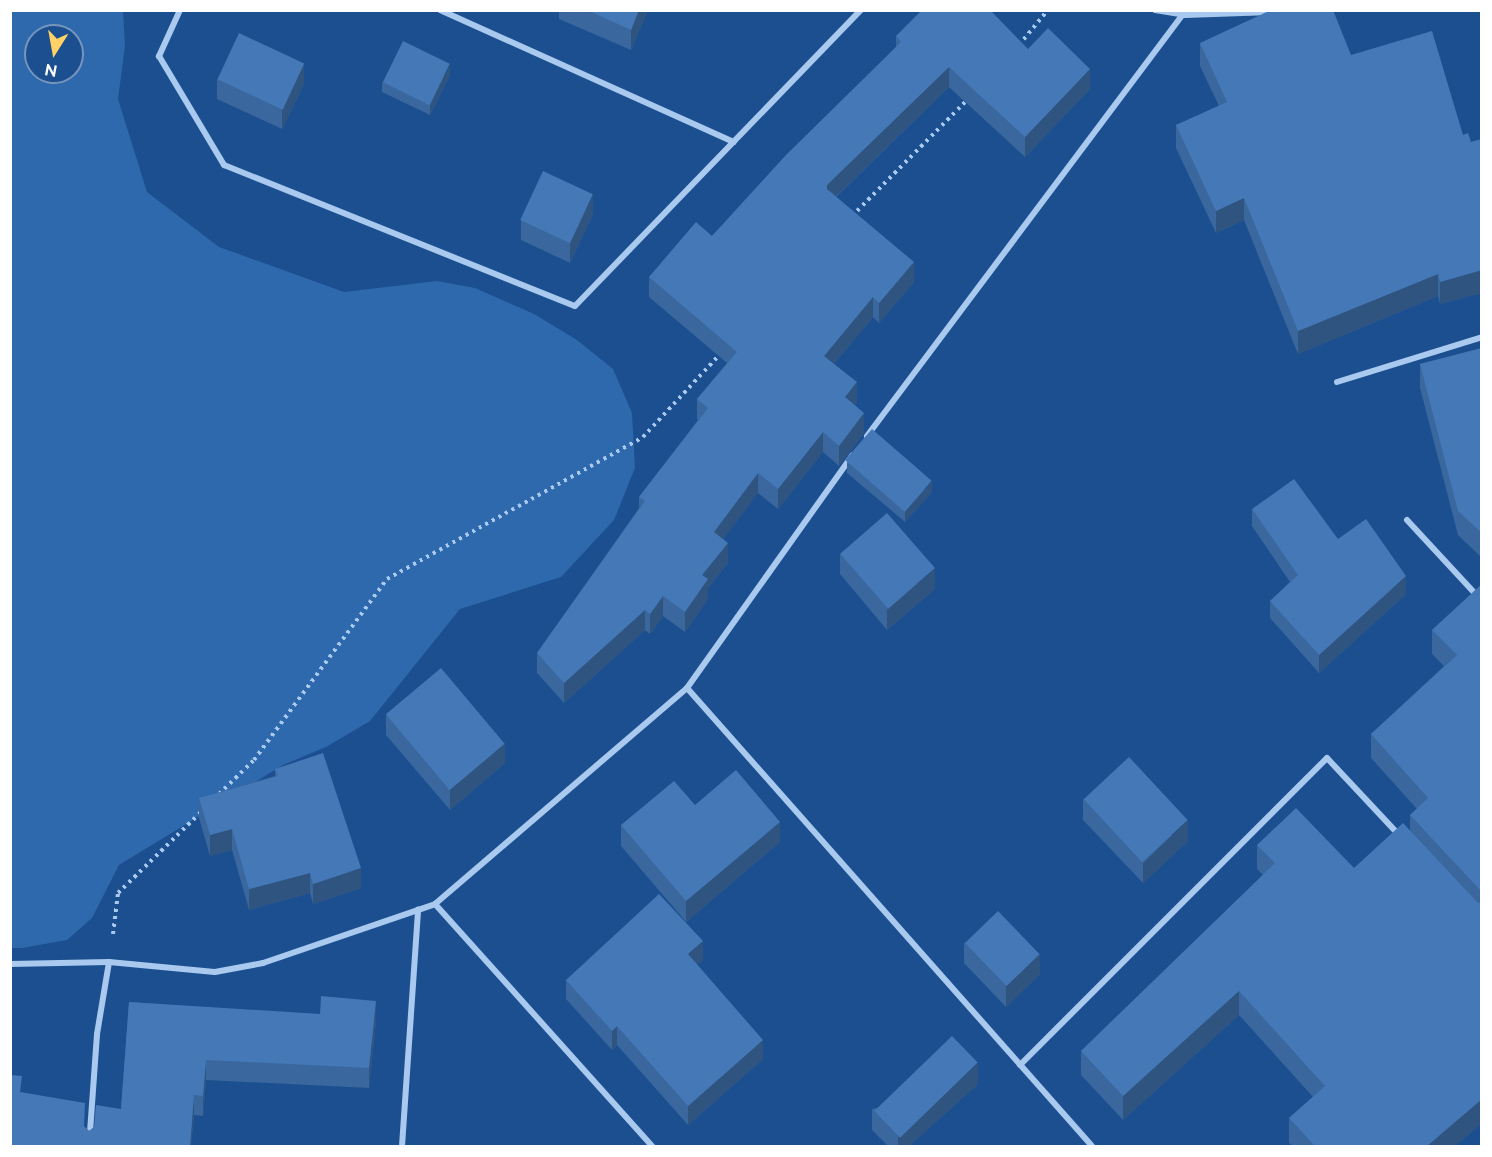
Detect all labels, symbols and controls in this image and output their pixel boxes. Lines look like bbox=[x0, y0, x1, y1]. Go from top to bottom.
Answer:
north arrow bbox=[24, 24, 84, 84]
text: N bbox=[43, 60, 59, 81]

